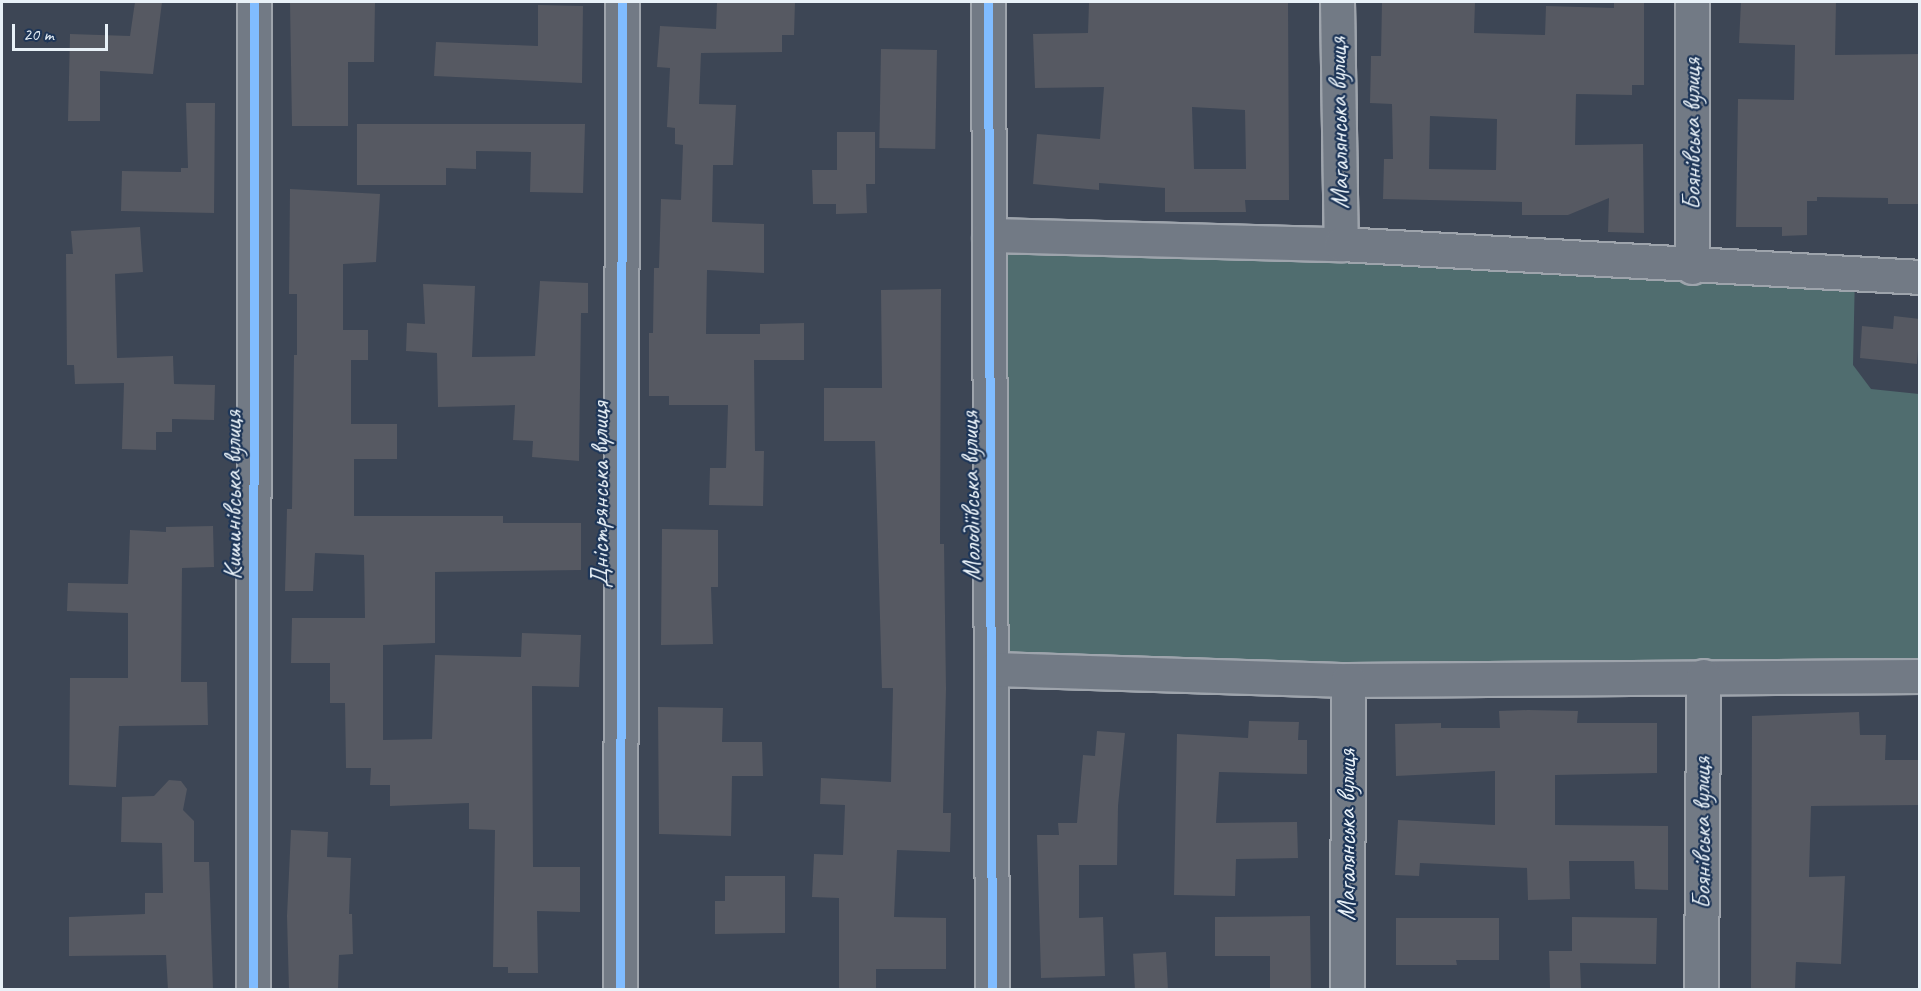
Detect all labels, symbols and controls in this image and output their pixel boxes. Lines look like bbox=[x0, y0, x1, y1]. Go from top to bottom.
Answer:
scale bar bbox=[15, 12, 111, 50]
text: 20 m bbox=[23, 23, 54, 45]
street label: Магалянська вулиця bbox=[1322, 36, 1356, 210]
street label: Боянівська вулиця bbox=[1676, 57, 1708, 211]
street label: Дністрянська вулиця bbox=[584, 401, 616, 589]
street label: Кишинівська вулиця bbox=[217, 410, 249, 580]
street label: Молодіївська вулиця bbox=[954, 410, 988, 582]
street label: Магалянська вулиця bbox=[1331, 748, 1363, 922]
street label: Боянівська вулиця bbox=[1686, 756, 1718, 910]

